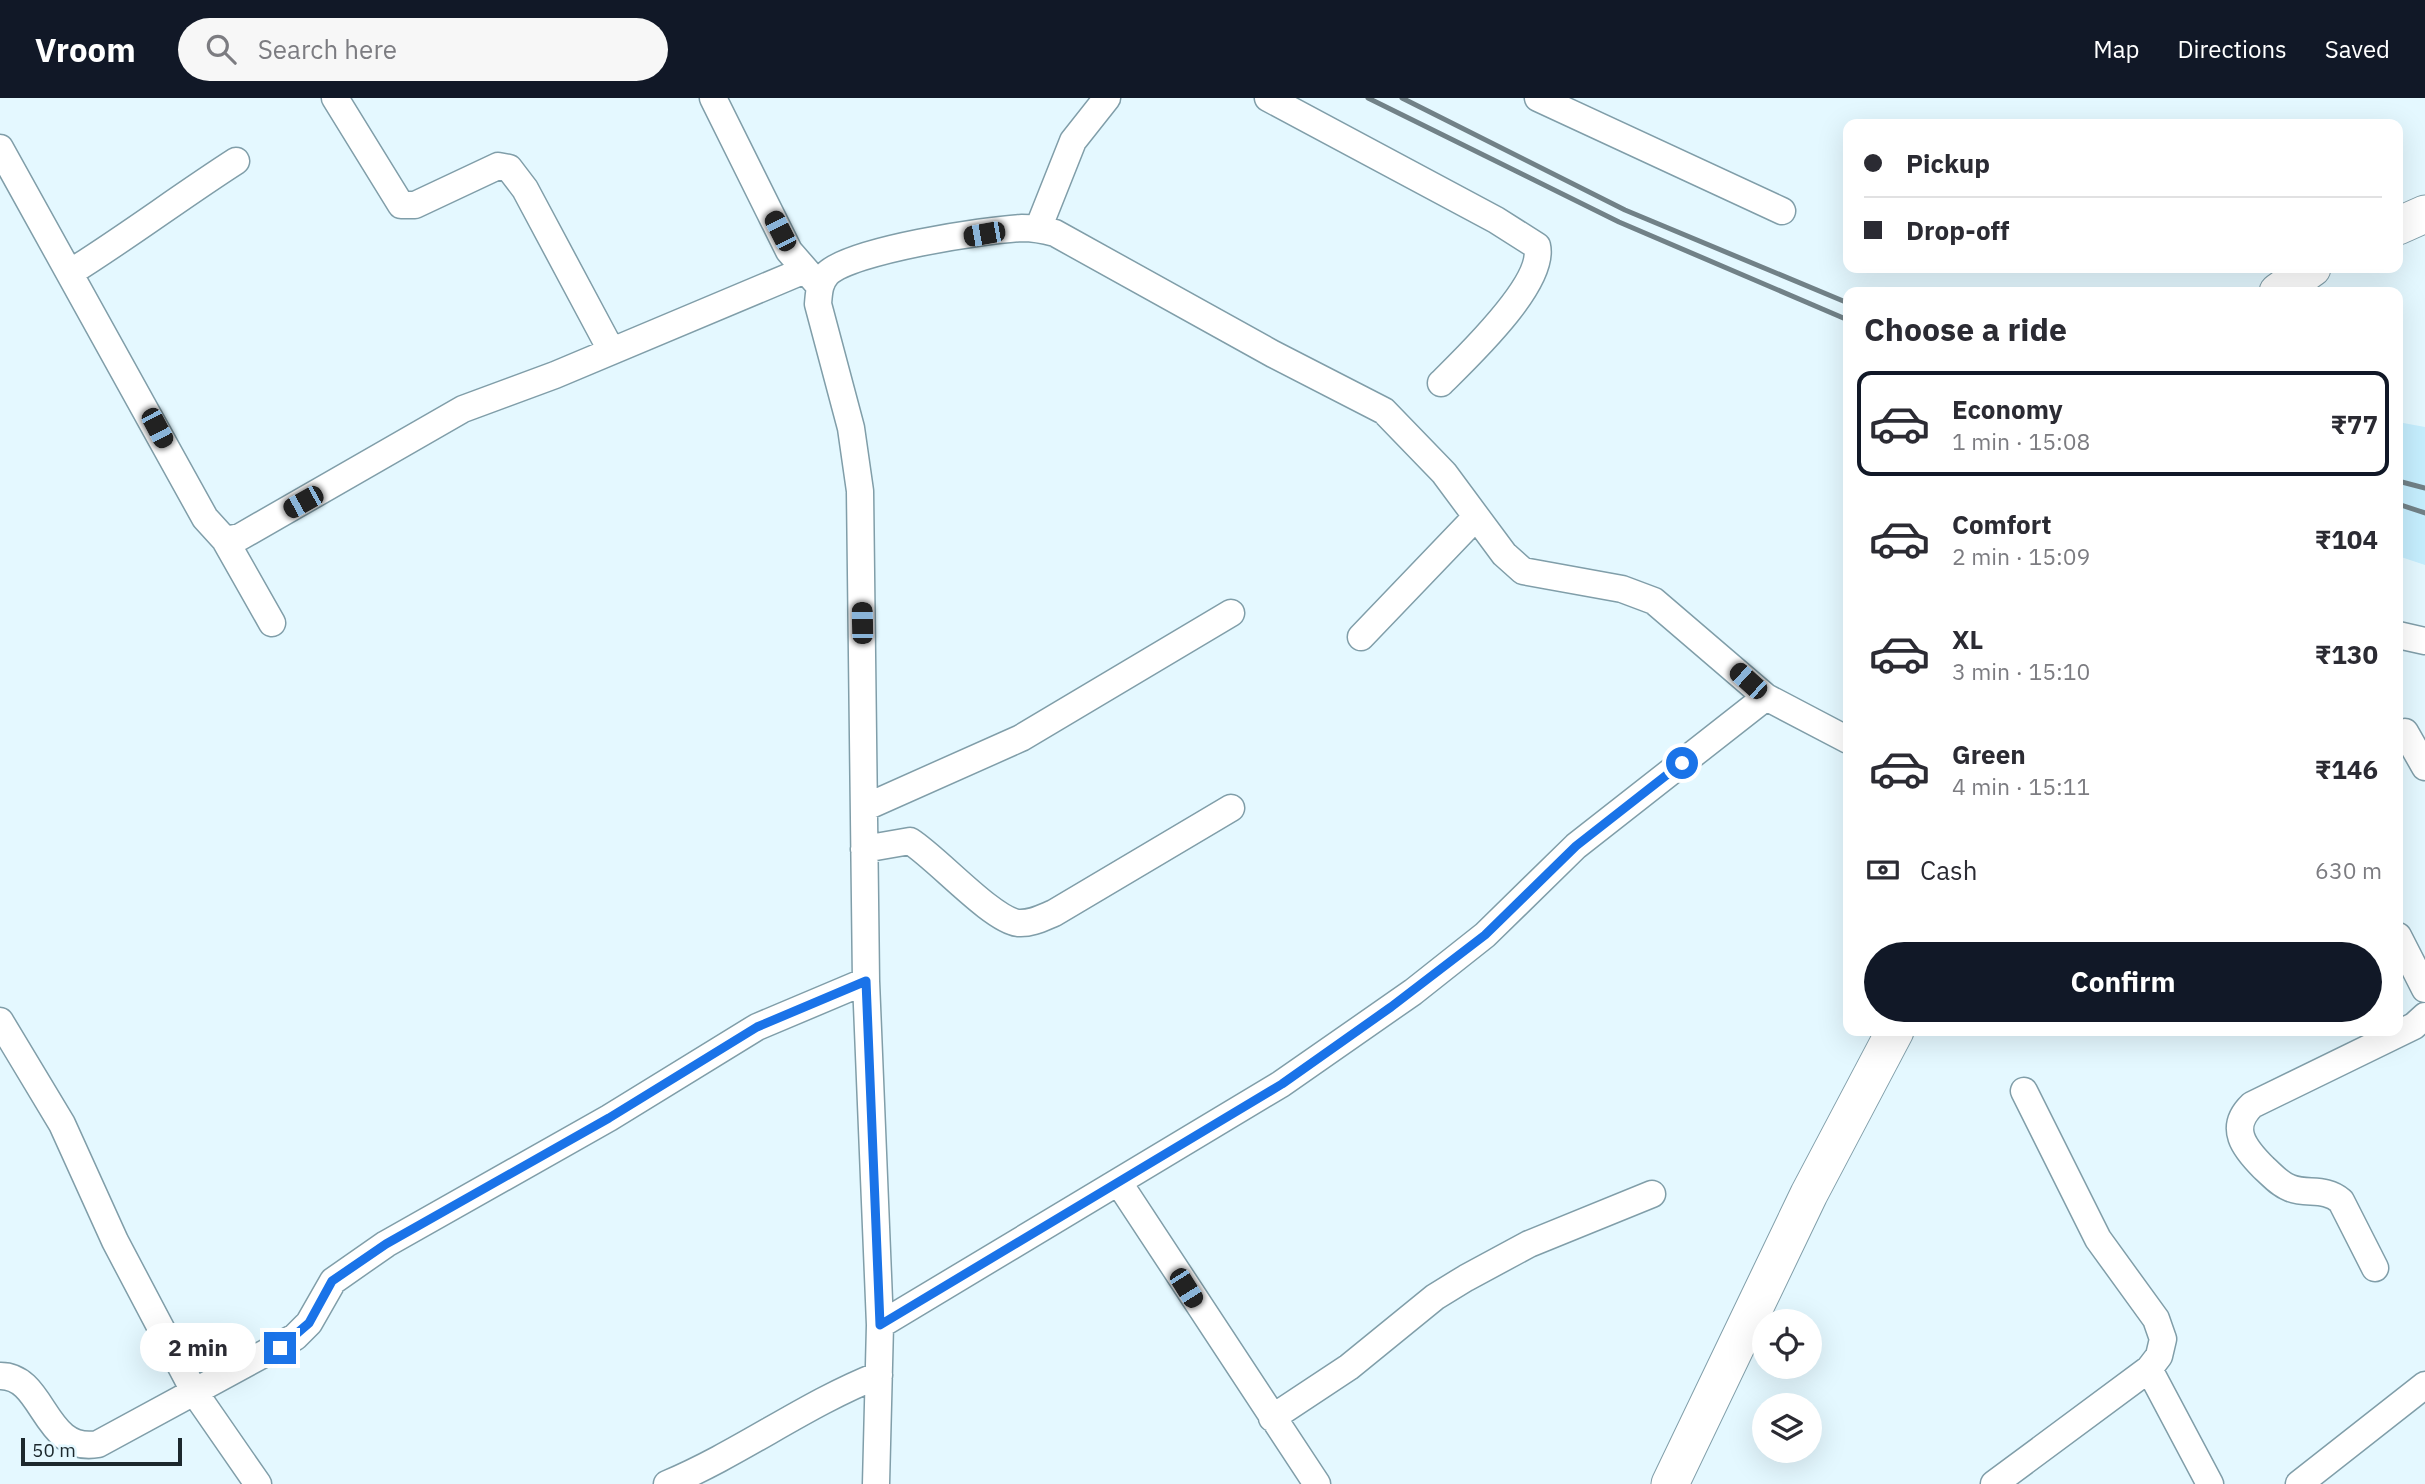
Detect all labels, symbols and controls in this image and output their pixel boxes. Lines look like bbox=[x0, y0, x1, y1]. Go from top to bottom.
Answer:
search box bbox=[178, 18, 668, 81]
text: Vroom bbox=[35, 28, 136, 71]
icon: search bbox=[202, 30, 240, 68]
text: Search here bbox=[258, 32, 397, 66]
text: Map bbox=[2093, 33, 2139, 65]
text: Directions bbox=[2177, 33, 2287, 65]
text: Saved bbox=[2325, 33, 2390, 65]
text: Pickup bbox=[1906, 146, 1990, 180]
car bbox=[762, 208, 799, 254]
text: Drop-off bbox=[1906, 213, 2009, 247]
car bbox=[962, 220, 1007, 248]
text: Choose a ride bbox=[1864, 308, 2067, 350]
icon: car bbox=[1868, 392, 1931, 455]
text: Economy bbox=[1952, 392, 2063, 426]
car bbox=[138, 405, 177, 451]
text: ₹77 bbox=[2330, 407, 2378, 441]
text: 1 min · 15:08 bbox=[1952, 426, 2090, 456]
car bbox=[280, 483, 327, 521]
icon: car bbox=[1868, 507, 1931, 570]
text: Comfort bbox=[1952, 507, 2051, 541]
text: ₹104 bbox=[2315, 522, 2378, 556]
text: 2 min · 15:09 bbox=[1952, 541, 2090, 571]
car bbox=[852, 602, 873, 644]
icon: car bbox=[1868, 622, 1931, 685]
text: XL bbox=[1952, 622, 1983, 656]
text: ₹130 bbox=[2315, 637, 2378, 671]
text: 3 min · 15:10 bbox=[1952, 656, 2090, 686]
car bbox=[1726, 659, 1771, 703]
icon: car bbox=[1868, 737, 1931, 800]
text: Green bbox=[1952, 737, 2026, 771]
route start bbox=[1666, 747, 1698, 779]
text: ₹146 bbox=[2315, 752, 2378, 786]
text: 4 min · 15:11 bbox=[1952, 771, 2090, 801]
icon: cash bbox=[1864, 851, 1902, 889]
text: Cash bbox=[1920, 853, 1977, 887]
text: 630 m bbox=[2315, 855, 2382, 885]
button: Confirm bbox=[1864, 942, 2382, 1022]
car bbox=[1166, 1265, 1207, 1311]
map controls bbox=[1752, 1309, 1822, 1463]
button: locate bbox=[1752, 1309, 1822, 1379]
callout: 2 min bbox=[140, 1324, 256, 1372]
text: 2 min bbox=[168, 1332, 228, 1362]
route end bbox=[264, 1332, 296, 1364]
button: layers bbox=[1752, 1393, 1822, 1463]
scale bar bbox=[21, 1435, 182, 1467]
text: 50 m bbox=[32, 1438, 76, 1462]

